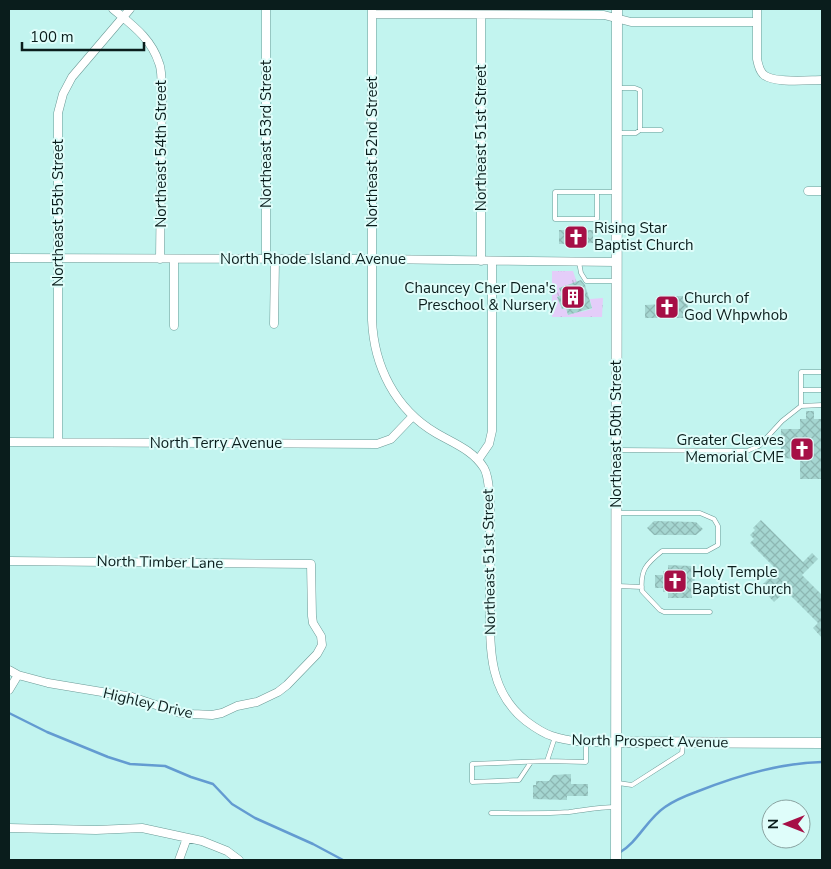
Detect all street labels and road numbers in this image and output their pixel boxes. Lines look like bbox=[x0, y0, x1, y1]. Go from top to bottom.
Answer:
street label: Northeast 53rd Street bbox=[256, 59, 276, 208]
street label: Northeast 51st Street bbox=[471, 64, 491, 211]
street label: Northeast 52nd Street bbox=[362, 76, 382, 228]
street label: Northeast 54th Street bbox=[151, 79, 171, 228]
street label: Northeast 55th Street bbox=[48, 138, 68, 287]
street label: North Rhode Island Avenue bbox=[220, 249, 406, 269]
street label: Northeast 50th Street bbox=[606, 359, 626, 508]
street label: North Terry Avenue bbox=[150, 433, 282, 453]
street label: Northeast 51st Street bbox=[478, 488, 500, 635]
street label: North Timber Lane bbox=[96, 551, 224, 573]
street label: Highley Drive bbox=[101, 683, 195, 723]
street label: North Prospect Avenue bbox=[571, 730, 729, 752]

